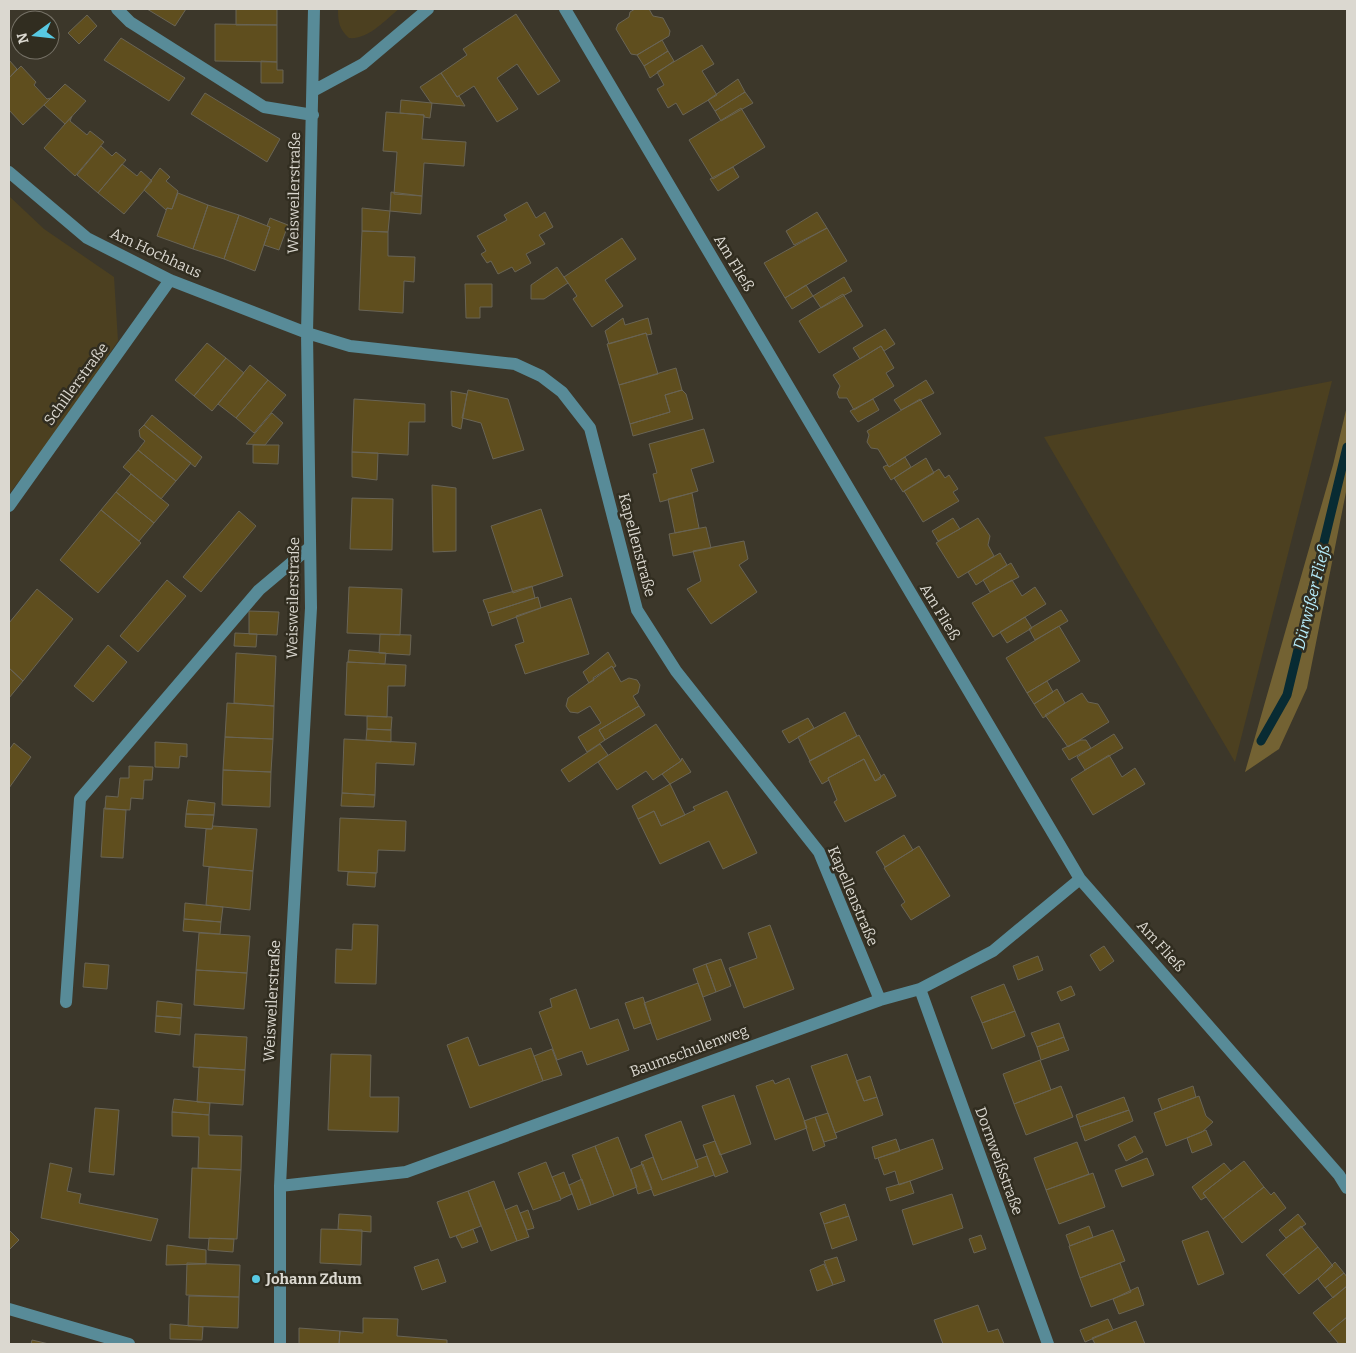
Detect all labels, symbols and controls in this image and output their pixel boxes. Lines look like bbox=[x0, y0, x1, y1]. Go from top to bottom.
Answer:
north arrow bbox=[10, 10, 60, 60]
text: N bbox=[13, 31, 33, 46]
street label: Weisweilerstraße bbox=[284, 132, 304, 254]
street label: Am Hochhaus bbox=[107, 224, 205, 282]
street label: Am Fließ bbox=[710, 232, 758, 295]
street label: Schillerstraße bbox=[40, 339, 112, 429]
street label: Kapellenstraße bbox=[615, 491, 659, 599]
street label: Weisweilerstraße bbox=[283, 537, 303, 659]
water label: Dürwißer Fließ bbox=[1289, 543, 1334, 652]
street label: Am Fließ bbox=[916, 581, 964, 644]
street label: Kapellenstraße bbox=[824, 843, 882, 949]
street label: Am Fließ bbox=[1133, 917, 1189, 975]
street label: Weisweilerstraße bbox=[260, 940, 284, 1062]
street label: Baumschulenweg bbox=[628, 1021, 750, 1081]
street label: Dornweißstraße bbox=[971, 1105, 1027, 1217]
place label: Johann Zdum bbox=[265, 1270, 362, 1288]
marker: Johann Zdum bbox=[250, 1273, 262, 1285]

